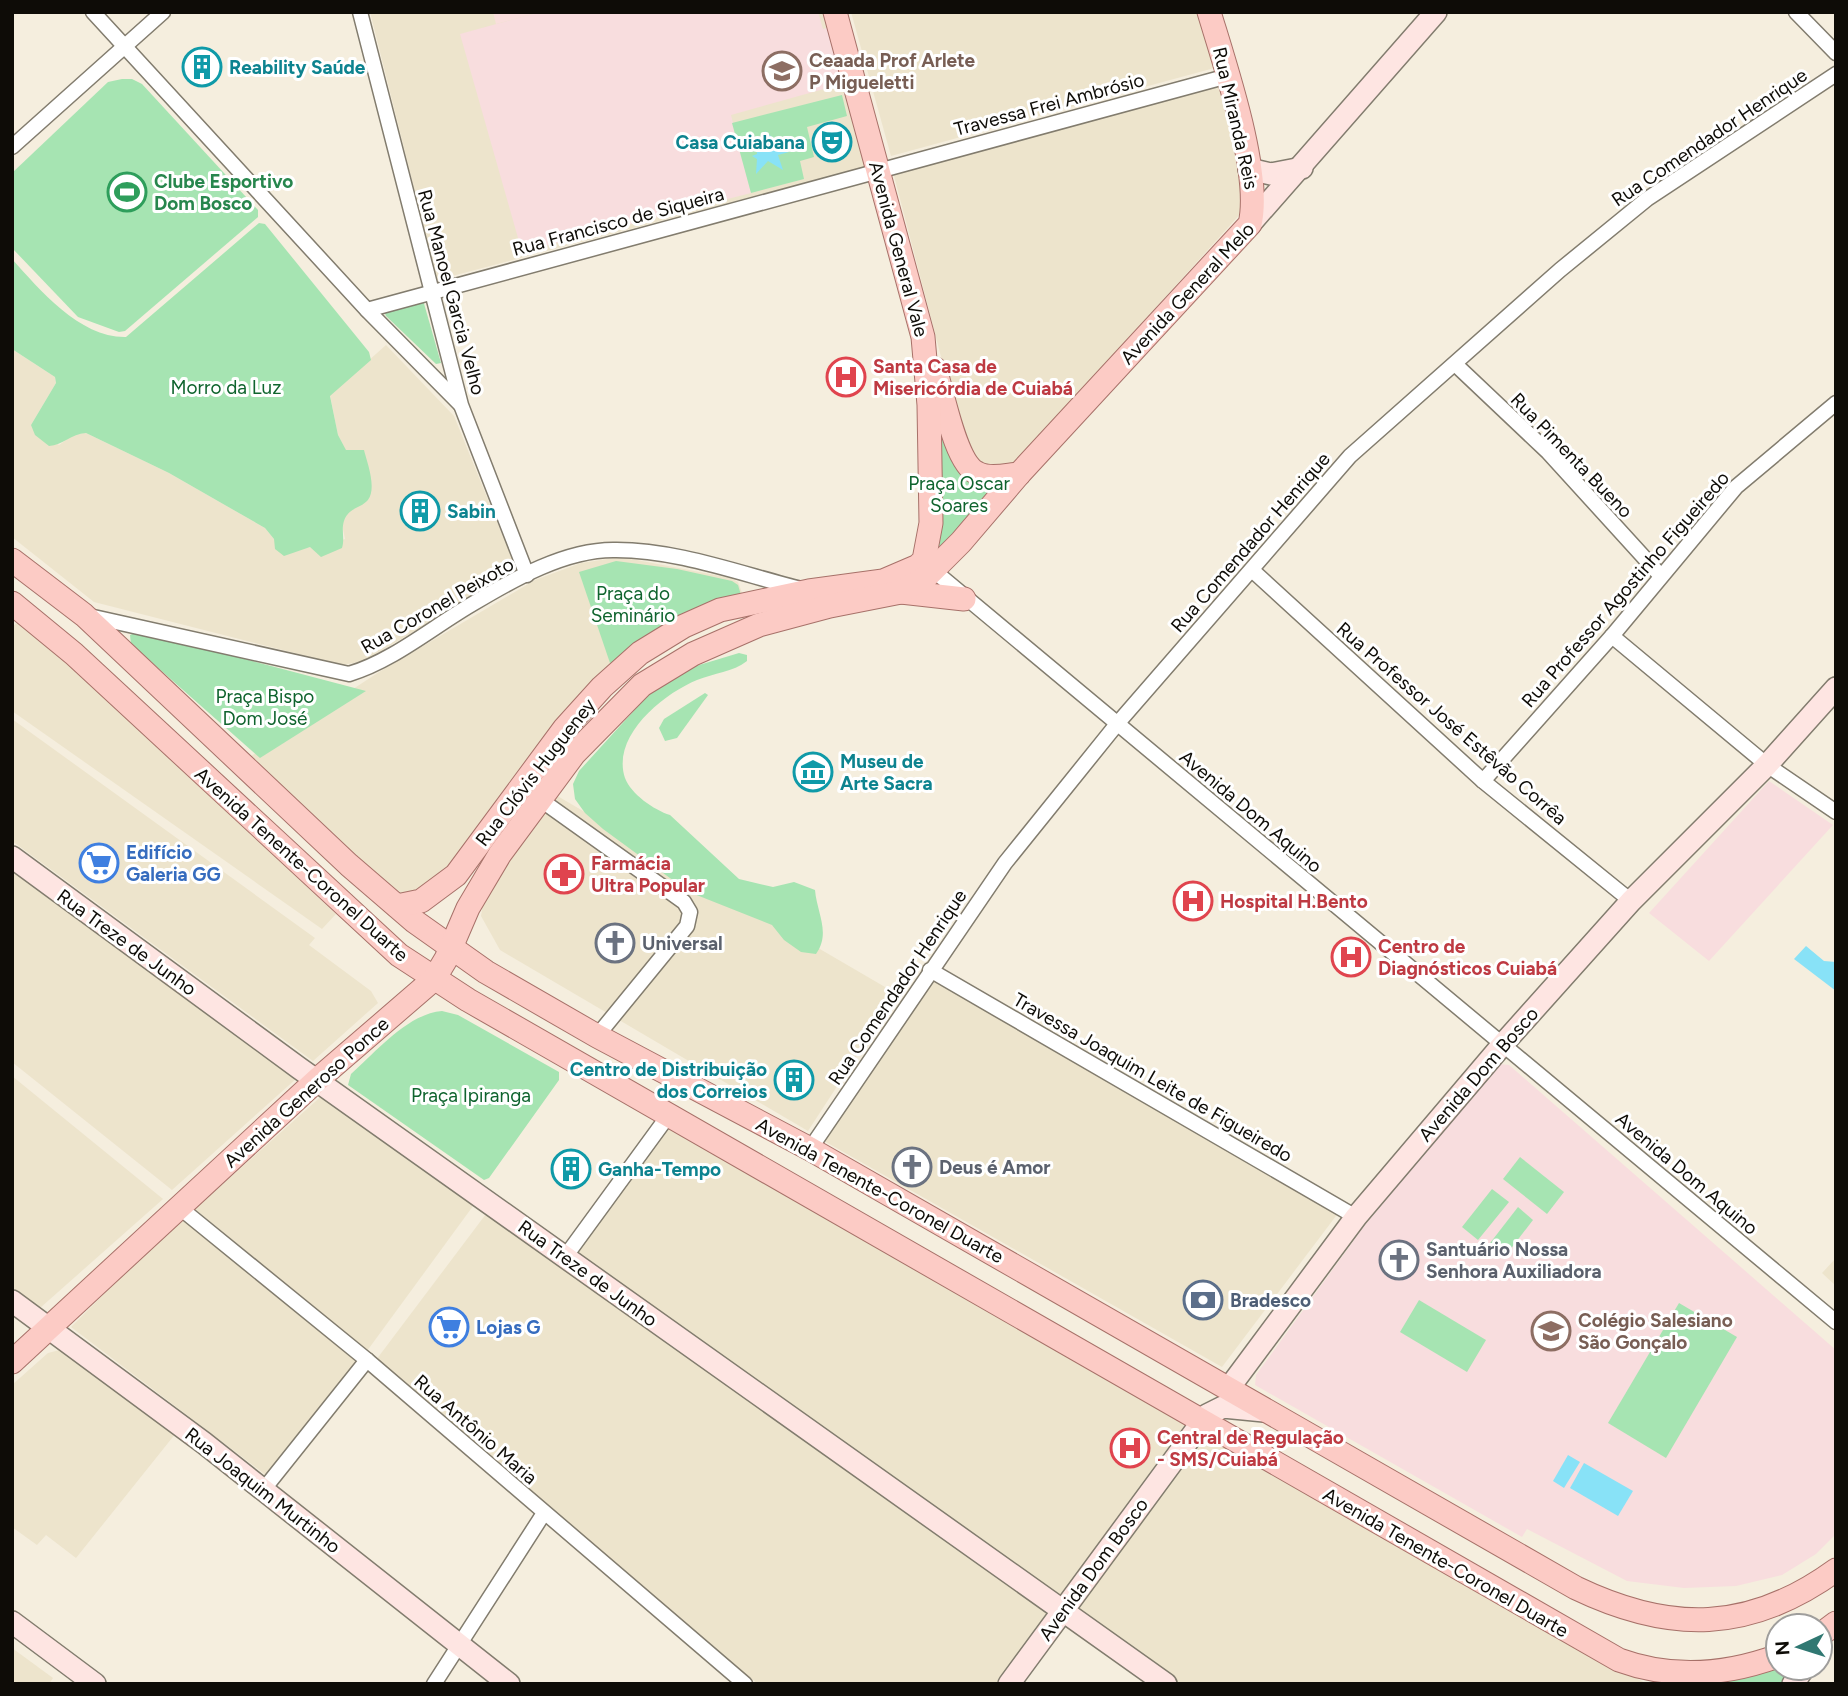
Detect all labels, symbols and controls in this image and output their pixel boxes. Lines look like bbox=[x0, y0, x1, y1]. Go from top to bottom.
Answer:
street label: Rua Miranda Reis bbox=[1208, 45, 1263, 192]
building icon: Reability Saúde bbox=[181, 46, 223, 88]
place label: Ceaada Prof Arlete P Migueletti bbox=[809, 49, 976, 94]
school or university icon: Ceaada Prof Arlete P Migueletti bbox=[761, 50, 803, 92]
place label: Reability Saúde bbox=[229, 56, 366, 79]
street label: Rua Comendador Henrique bbox=[1607, 63, 1811, 212]
street label: Travessa Frei Ambrósio bbox=[952, 68, 1147, 141]
theatre icon: Casa Cuiabana bbox=[811, 121, 853, 163]
place label: Casa Cuiabana bbox=[676, 131, 805, 154]
street label: Avenida General Vale bbox=[864, 159, 933, 339]
place label: Clube Esportivo Dom Bosco bbox=[154, 170, 293, 215]
sports icon: Clube Esportivo Dom Bosco bbox=[106, 171, 148, 213]
street label: Rua Francisco de Siqueira bbox=[510, 182, 726, 261]
street label: Rua Manoel Garcia Velho bbox=[413, 187, 490, 397]
street label: Avenida General Melo bbox=[1116, 218, 1259, 369]
place label: Santa Casa de Misericórdia de Cuiabá bbox=[873, 355, 1073, 400]
hospital icon: Santa Casa de Misericórdia de Cuiabá bbox=[825, 356, 867, 398]
park label: Morro da Luz bbox=[171, 376, 281, 399]
street label: Rua Pimenta Bueno bbox=[1506, 388, 1637, 523]
street label: Rua Comendador Henrique bbox=[1166, 448, 1335, 637]
street label: Rua Professor Agostinho Figueiredo bbox=[1517, 467, 1734, 712]
park label: Praça Oscar Soares bbox=[908, 472, 1010, 517]
building icon: Sabin bbox=[399, 490, 441, 532]
place label: Sabin bbox=[447, 500, 496, 523]
street label: Rua Coronel Peixoto bbox=[357, 552, 518, 659]
park label: Praça do Seminário bbox=[591, 582, 675, 627]
street label: Rua Professor José Estêvão Corrêa bbox=[1332, 617, 1571, 830]
park label: Praça Bispo Dom José bbox=[216, 685, 314, 730]
street label: Rua Clóvis Hugueney bbox=[471, 694, 600, 851]
street label: Avenida Dom Aquino bbox=[1175, 745, 1326, 878]
place label: Museu de Arte Sacra bbox=[840, 750, 933, 795]
museum icon: Museu de Arte Sacra bbox=[792, 751, 834, 793]
street label: Avenida Tenente-Coronel Duarte bbox=[190, 762, 413, 966]
place label: Edifício Galeria GG bbox=[126, 841, 221, 886]
supermarket icon: Edifício Galeria GG bbox=[78, 842, 120, 884]
place label: Farmácia Ultra Popular bbox=[591, 852, 705, 897]
pharmacy icon: Farmácia Ultra Popular bbox=[543, 853, 585, 895]
hospital icon: Hospital H.Bento bbox=[1172, 880, 1214, 922]
street label: Rua Treze de Junho bbox=[53, 884, 201, 1001]
street label: Rua Comendador Henrique bbox=[823, 885, 972, 1089]
place label: Hospital H.Bento bbox=[1220, 890, 1368, 913]
church icon: Universal bbox=[594, 922, 636, 964]
place label: Universal bbox=[642, 932, 723, 955]
place label: Centro de Diagnósticos Cuiabá bbox=[1378, 935, 1557, 980]
hospital icon: Centro de Diagnósticos Cuiabá bbox=[1330, 936, 1372, 978]
street label: Travessa Joaquim Leite de Figueiredo bbox=[1009, 988, 1296, 1167]
street label: Avenida Dom Bosco bbox=[1414, 1002, 1543, 1146]
street label: Avenida Generoso Ponce bbox=[219, 1012, 394, 1173]
place label: Centro de Distribuição dos Correios bbox=[570, 1058, 767, 1103]
building icon: Centro de Distribuição dos Correios bbox=[773, 1059, 815, 1101]
park label: Praça Ipiranga bbox=[411, 1084, 531, 1107]
street label: Avenida Dom Aquino bbox=[1611, 1107, 1762, 1240]
street label: Avenida Tenente-Coronel Duarte bbox=[752, 1113, 1007, 1268]
church icon: Deus é Amor bbox=[891, 1146, 933, 1188]
building icon: Ganha-Tempo bbox=[550, 1148, 592, 1190]
place label: Deus é Amor bbox=[939, 1156, 1050, 1179]
place label: Ganha-Tempo bbox=[598, 1158, 721, 1181]
street label: Rua Treze de Junho bbox=[514, 1215, 662, 1332]
place label: Santuário Nossa Senhora Auxiliadora bbox=[1426, 1238, 1602, 1283]
church icon: Santuário Nossa Senhora Auxiliadora bbox=[1378, 1239, 1420, 1281]
bank icon: Bradesco bbox=[1182, 1279, 1224, 1321]
place label: Bradesco bbox=[1230, 1289, 1311, 1312]
supermarket icon: Lojas G bbox=[428, 1306, 470, 1348]
place label: Colégio Salesiano São Gonçalo bbox=[1578, 1309, 1733, 1354]
school or university icon: Colégio Salesiano São Gonçalo bbox=[1530, 1310, 1572, 1352]
place label: Lojas G bbox=[476, 1316, 540, 1339]
street label: Rua Antônio Maria bbox=[409, 1370, 542, 1489]
street label: Rua Joaquim Murtinho bbox=[180, 1422, 345, 1558]
place label: Central de Regulação - SMS/Cuiabá bbox=[1157, 1426, 1344, 1471]
hospital icon: Central de Regulação - SMS/Cuiabá bbox=[1109, 1427, 1151, 1469]
street label: Avenida Tenente-Coronel Duarte bbox=[1319, 1483, 1572, 1642]
street label: Avenida Dom Bosco bbox=[1034, 1493, 1153, 1645]
north arrow bbox=[1764, 1612, 1834, 1682]
text: N bbox=[1771, 1640, 1795, 1656]

